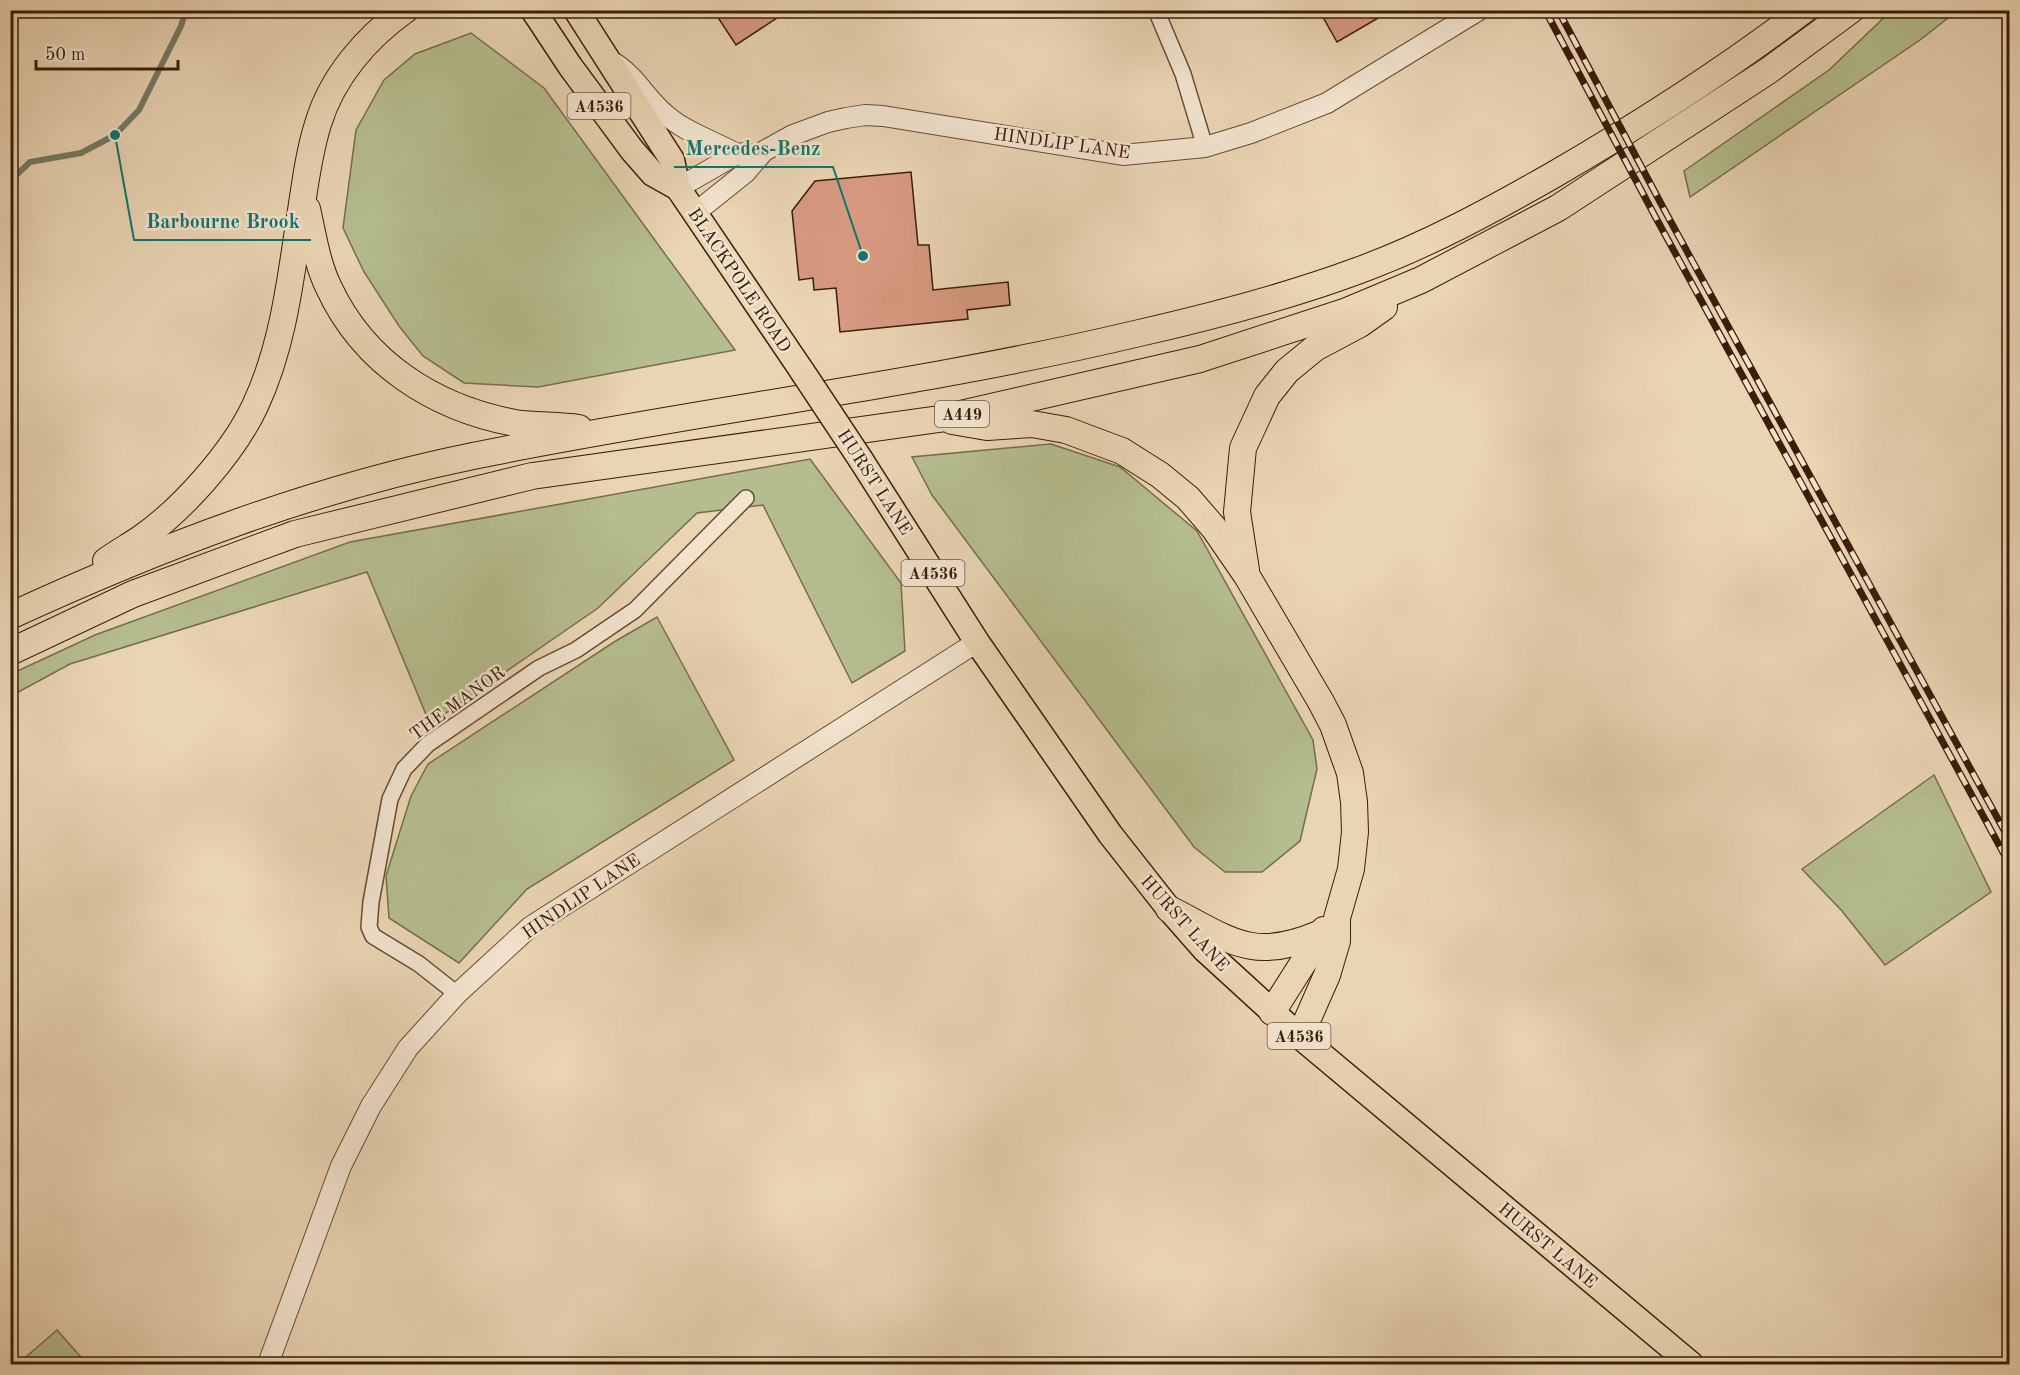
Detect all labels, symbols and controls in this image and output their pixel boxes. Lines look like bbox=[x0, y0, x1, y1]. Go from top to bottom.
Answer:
scale bar bbox=[36, 33, 178, 71]
text: 50 m bbox=[45, 46, 85, 64]
road number: A4536 bbox=[568, 93, 630, 119]
street label: HINDLIP LANE bbox=[992, 125, 1131, 162]
callout: Mercedes-Benz bbox=[674, 129, 833, 167]
text: Mercedes-Benz bbox=[686, 140, 820, 160]
callout: Barbourne Brook bbox=[134, 202, 311, 240]
street label: BLACKPOLE ROAD bbox=[684, 205, 794, 356]
text: Barbourne Brook bbox=[146, 213, 300, 233]
road number: A449 bbox=[935, 401, 989, 427]
street label: HURST LANE bbox=[833, 426, 915, 539]
road number: A4536 bbox=[902, 560, 964, 586]
street label: THE MANOR bbox=[407, 663, 509, 744]
street label: HINDLIP LANE bbox=[519, 851, 644, 943]
street label: HURST LANE bbox=[1137, 872, 1232, 975]
road number: A4536 bbox=[1268, 1023, 1330, 1049]
street label: HURST LANE bbox=[1495, 1200, 1600, 1292]

